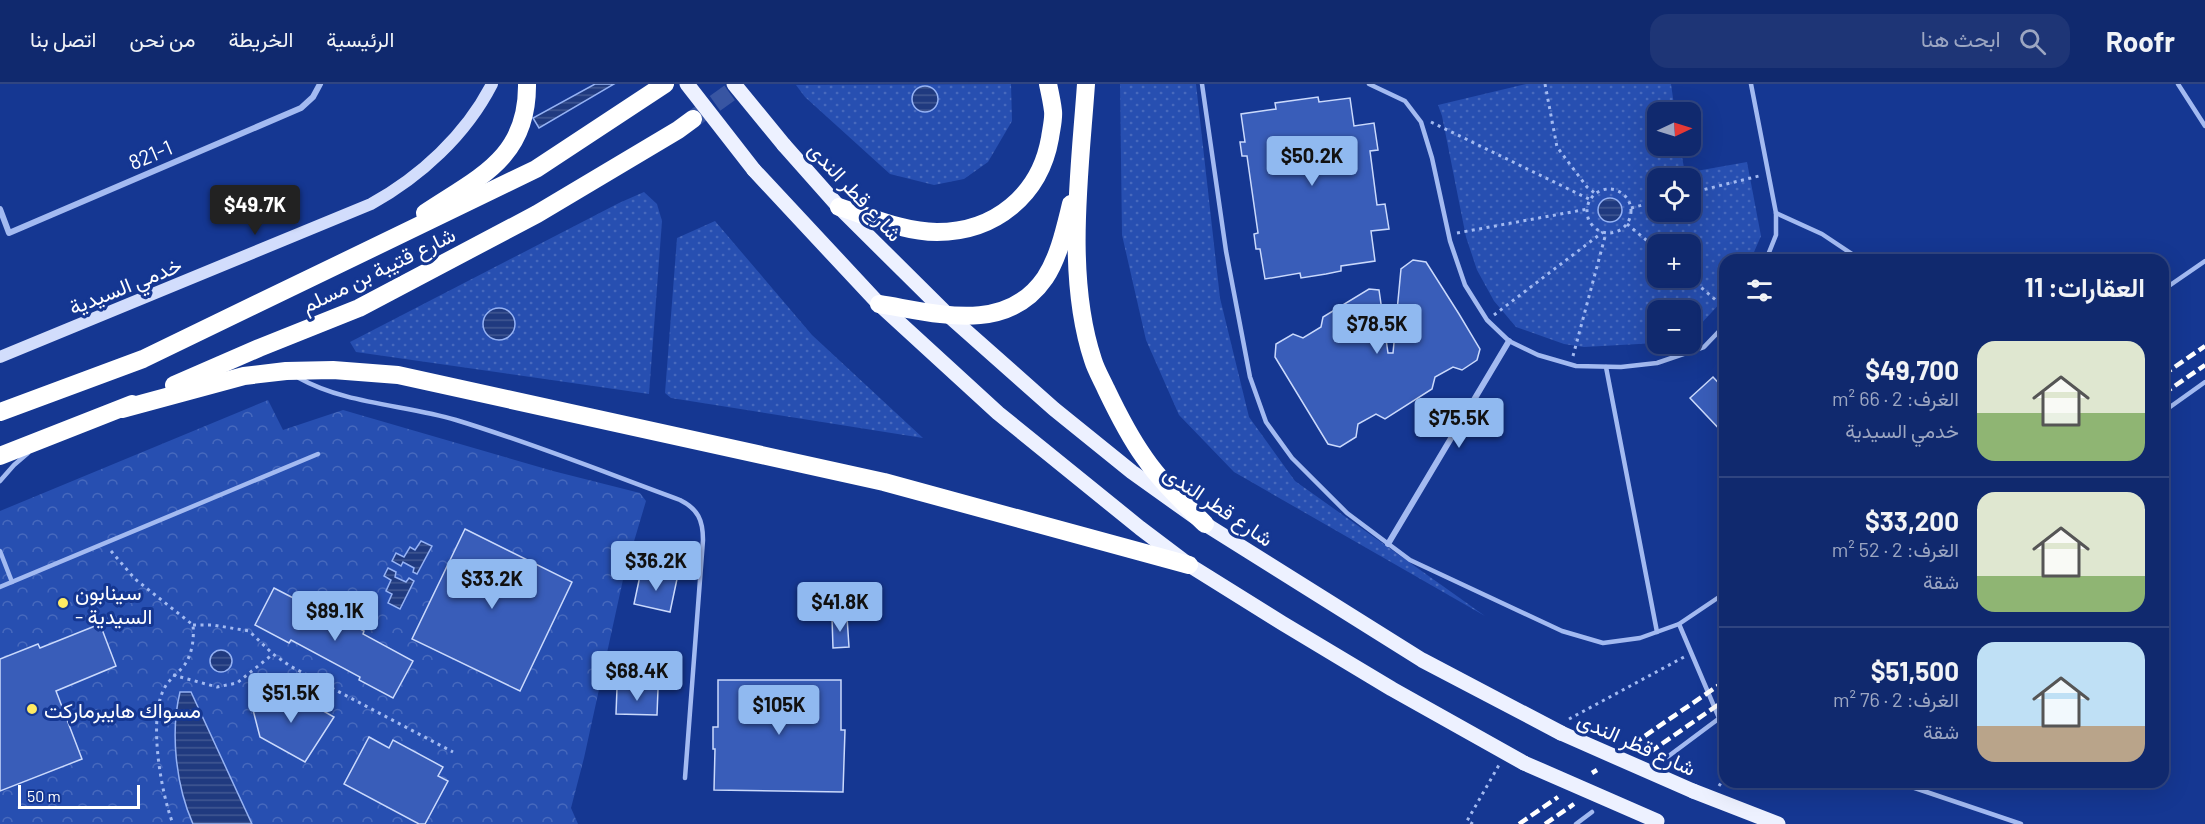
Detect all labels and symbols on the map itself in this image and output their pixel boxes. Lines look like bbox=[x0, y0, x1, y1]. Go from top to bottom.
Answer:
north arrow bbox=[1647, 102, 1701, 156]
street label: 821-1 bbox=[124, 134, 176, 174]
street label: شارع قطر الندى bbox=[802, 136, 908, 248]
pin: $50.2K bbox=[1263, 136, 1361, 187]
pin: $49.7K bbox=[206, 185, 304, 236]
street label: شارع قتيبة بن مسلم bbox=[297, 221, 460, 320]
street label: خدمي السيدية bbox=[65, 251, 187, 325]
pin: $78.5K bbox=[1328, 304, 1426, 355]
pin: $75.5K bbox=[1410, 398, 1508, 449]
street label: شارع قطر الندى bbox=[1158, 459, 1278, 553]
pin: $36.2K bbox=[607, 541, 705, 592]
pin: $33.2K bbox=[443, 559, 541, 610]
place label: سينابون - السيدية bbox=[75, 579, 152, 629]
pin: $41.8K bbox=[791, 582, 889, 633]
pin: $89.1K bbox=[286, 591, 384, 642]
marker: سينابون - السيدية bbox=[56, 596, 70, 610]
pin: $68.4K bbox=[588, 651, 686, 702]
pin: $51.5K bbox=[242, 673, 340, 724]
pin: $105K bbox=[737, 685, 821, 736]
place label: مسواك هايبرماركت bbox=[44, 697, 201, 724]
marker: مسواك هايبرماركت bbox=[25, 702, 39, 716]
street label: شارع قطر الندى bbox=[1573, 706, 1700, 783]
scale bar bbox=[18, 782, 140, 810]

